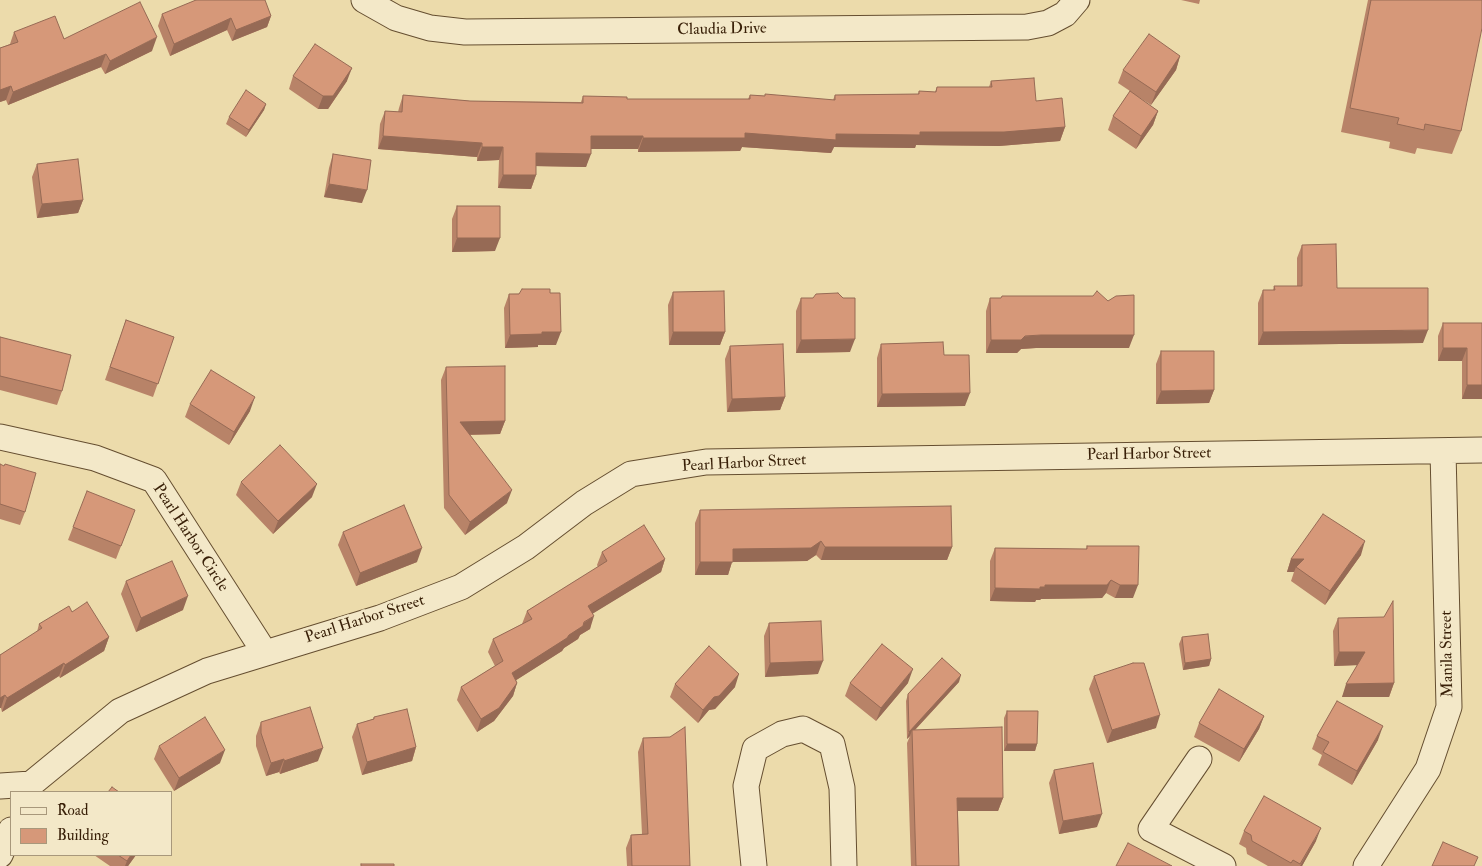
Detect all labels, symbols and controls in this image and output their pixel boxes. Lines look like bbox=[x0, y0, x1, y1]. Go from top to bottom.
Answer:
street label: Claudia Drive bbox=[677, 20, 767, 40]
street label: Pearl Harbor Street bbox=[1087, 444, 1211, 466]
street label: Pearl Harbor Street bbox=[681, 451, 807, 477]
street label: Pearl Harbor Circle bbox=[148, 480, 232, 596]
street label: Pearl Harbor Street bbox=[303, 592, 427, 648]
street label: Manila Street bbox=[1438, 610, 1458, 698]
legend bbox=[10, 791, 172, 856]
text: Road bbox=[57, 801, 88, 820]
text: Building bbox=[57, 826, 109, 845]

